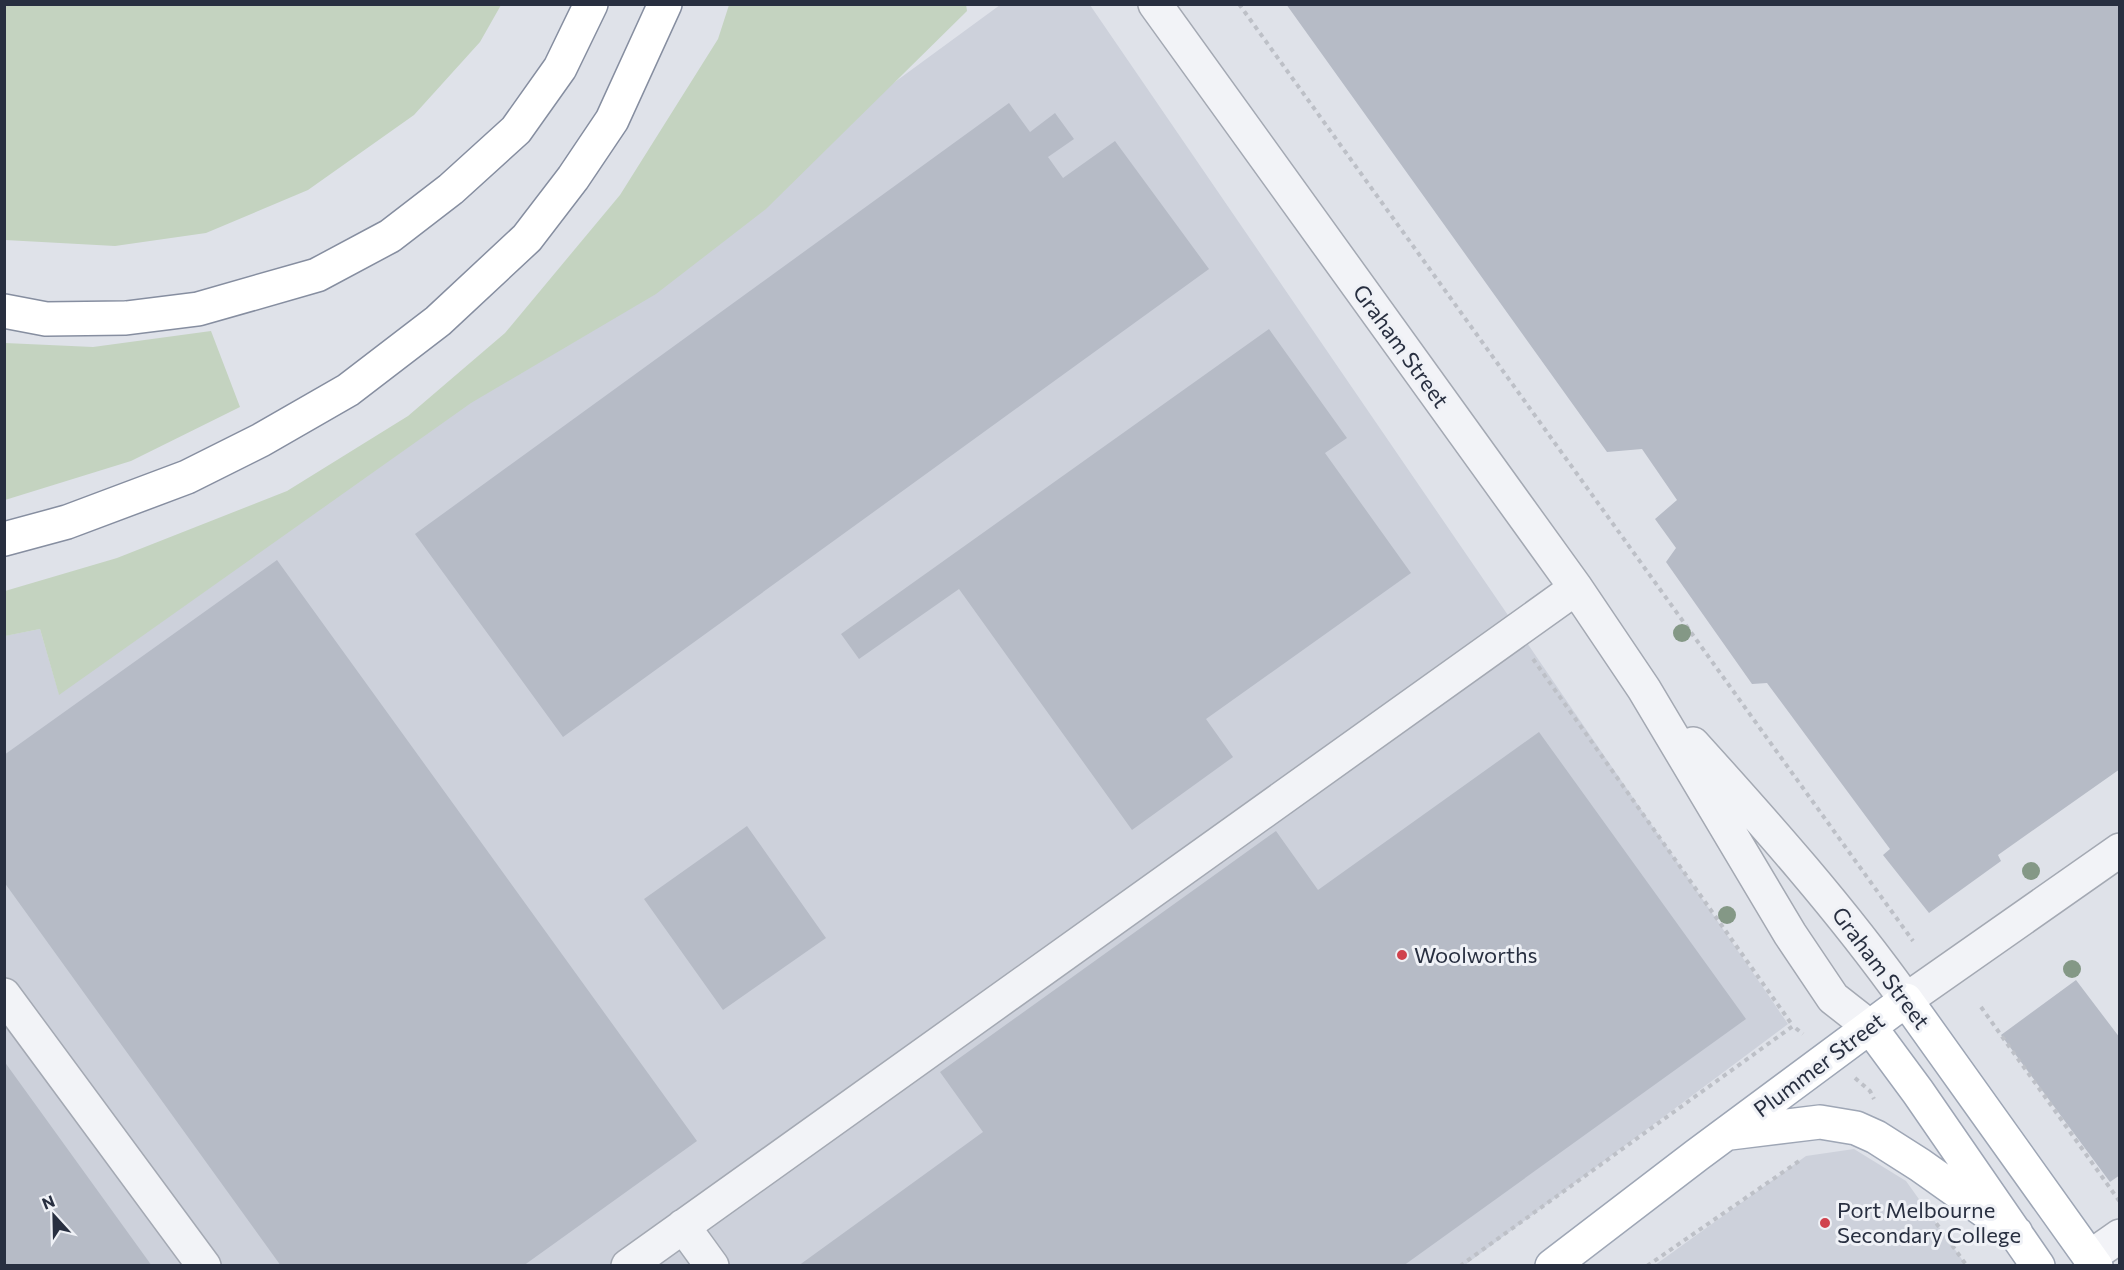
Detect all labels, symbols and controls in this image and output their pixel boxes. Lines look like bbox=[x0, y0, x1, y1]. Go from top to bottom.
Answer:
street label: Graham Street bbox=[1348, 279, 1455, 413]
street label: Graham Street bbox=[1827, 901, 1936, 1034]
place label: Woolworths bbox=[1414, 941, 1538, 968]
marker: Woolworths bbox=[1395, 948, 1409, 962]
street label: Plummer Street bbox=[1748, 1007, 1889, 1123]
north arrow bbox=[24, 1186, 84, 1246]
text: N bbox=[39, 1191, 57, 1213]
place label: Port Melbourne Secondary College bbox=[1837, 1196, 2021, 1248]
marker: Port Melbourne Secondary College bbox=[1818, 1216, 1832, 1230]

